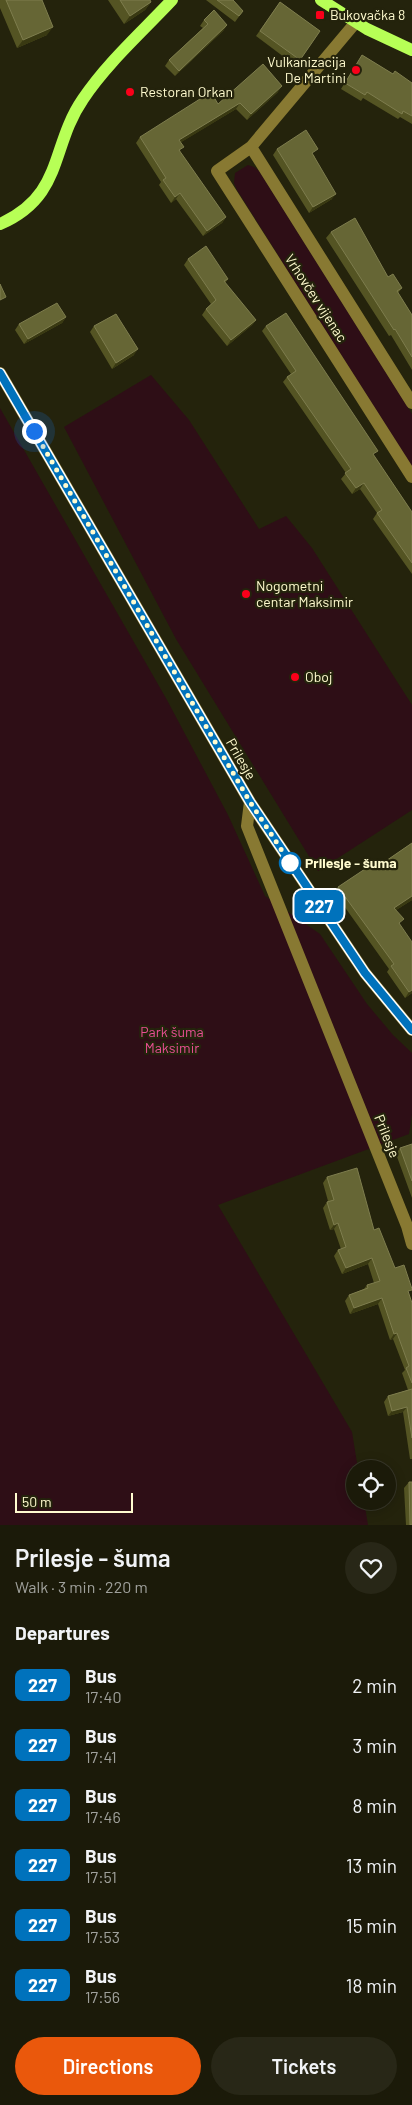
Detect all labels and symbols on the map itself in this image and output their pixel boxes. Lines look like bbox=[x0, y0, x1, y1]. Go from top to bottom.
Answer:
place label: Bukovačka 8 bbox=[330, 6, 405, 23]
marker: Bukovačka 8 bbox=[314, 9, 326, 21]
place label: Vulkanizacija De Martini bbox=[267, 53, 346, 86]
marker: Vulkanizacija De Martini bbox=[350, 64, 362, 76]
place label: Restoran Orkan bbox=[140, 83, 233, 100]
marker: Restoran Orkan bbox=[124, 86, 136, 98]
street label: Vrhovčev vijenac bbox=[282, 251, 351, 345]
your location bbox=[22, 419, 47, 444]
place label: Nogometni centar Maksimir bbox=[256, 577, 353, 610]
marker: Nogometni centar Maksimir bbox=[240, 588, 252, 600]
place label: Oboj bbox=[305, 668, 332, 685]
marker: Oboj bbox=[289, 671, 301, 683]
street label: Prilesje bbox=[223, 735, 260, 783]
marker: Prilesje - šuma bbox=[279, 852, 301, 874]
place label: Prilesje - šuma bbox=[305, 854, 397, 871]
line badge: 227 bbox=[290, 890, 348, 922]
park label: Park šuma Maksimir bbox=[140, 1023, 204, 1056]
street label: Prilesje bbox=[371, 1112, 404, 1160]
scale bar bbox=[15, 1490, 132, 1513]

